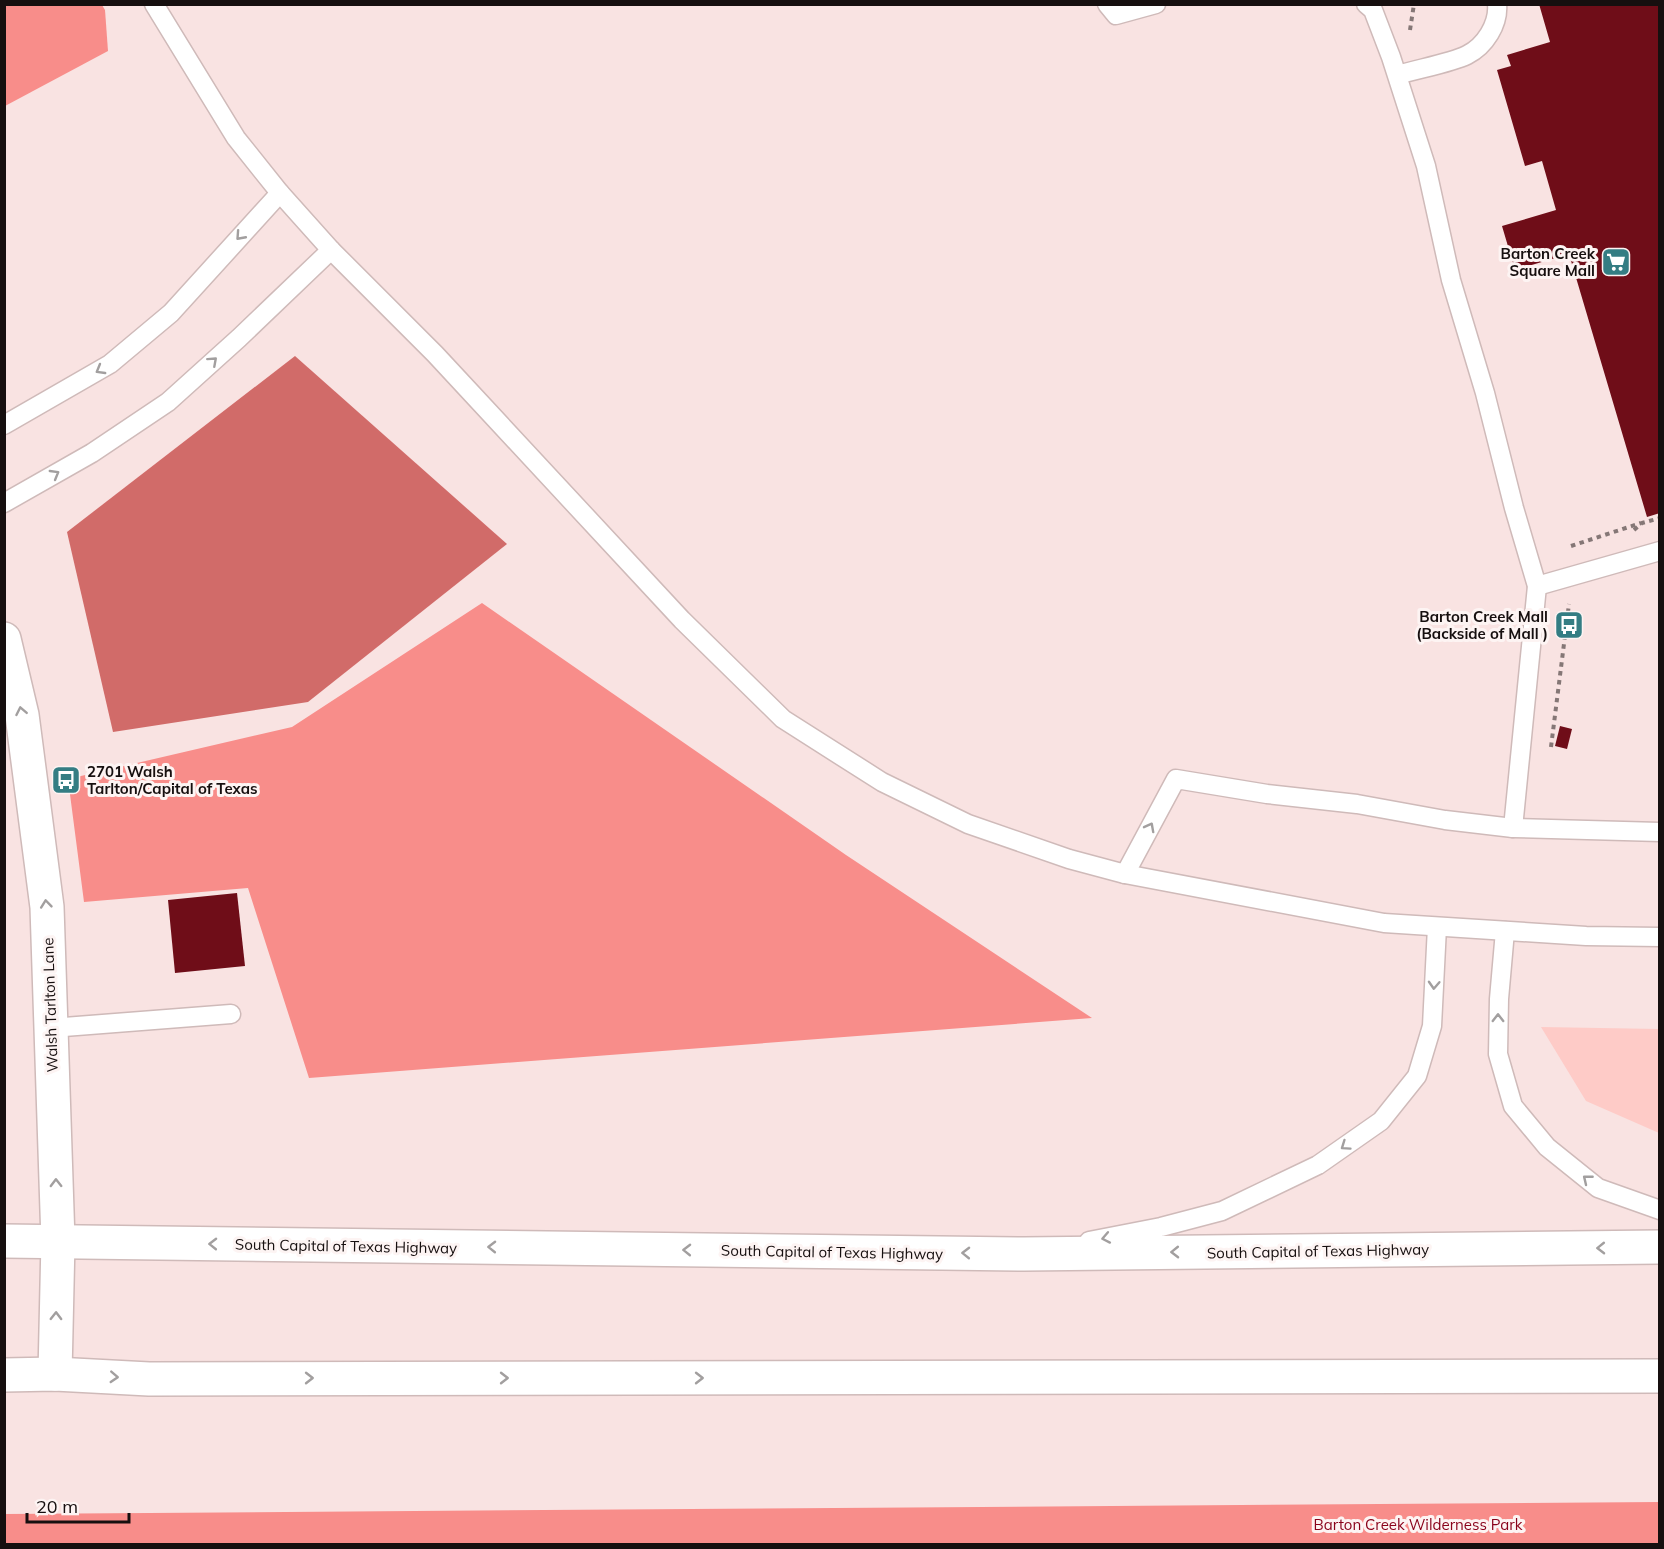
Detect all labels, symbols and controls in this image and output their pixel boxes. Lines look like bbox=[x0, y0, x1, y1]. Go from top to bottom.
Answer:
one-way arrow bbox=[236, 229, 247, 240]
place label: Barton Creek Square Mall bbox=[1501, 244, 1596, 280]
supermarket icon: Barton Creek Square Mall bbox=[1600, 246, 1632, 278]
one-way arrow bbox=[207, 357, 217, 368]
one-way arrow bbox=[96, 363, 106, 374]
one-way arrow bbox=[49, 470, 59, 481]
place label: Barton Creek Mall (Backside of Mall ) bbox=[1416, 607, 1548, 643]
bus stop icon: Barton Creek Mall (Backside of Mall ) bbox=[1553, 609, 1585, 641]
one-way arrow bbox=[15, 706, 28, 716]
place label: 2701 Walsh Tarlton/Capital of Texas bbox=[87, 762, 258, 798]
bus stop icon: 2701 Walsh Tarlton/Capital of Texas bbox=[50, 764, 82, 796]
one-way arrow bbox=[1143, 822, 1155, 833]
one-way arrow bbox=[40, 899, 53, 908]
street label: Walsh Tarlton Lane bbox=[38, 937, 62, 1073]
one-way arrow bbox=[1428, 981, 1441, 990]
one-way arrow bbox=[1492, 1013, 1504, 1022]
one-way arrow bbox=[1341, 1139, 1352, 1150]
one-way arrow bbox=[1583, 1176, 1594, 1187]
one-way arrow bbox=[50, 1178, 62, 1187]
one-way arrow bbox=[1102, 1231, 1112, 1244]
street label: South Capital of Texas Highway bbox=[235, 1235, 457, 1257]
one-way arrow bbox=[208, 1238, 217, 1250]
street label: South Capital of Texas Highway bbox=[1207, 1240, 1429, 1262]
one-way arrow bbox=[487, 1241, 496, 1254]
street label: South Capital of Texas Highway bbox=[721, 1241, 943, 1263]
one-way arrow bbox=[1597, 1241, 1606, 1254]
one-way arrow bbox=[682, 1244, 691, 1256]
one-way arrow bbox=[1171, 1246, 1180, 1259]
one-way arrow bbox=[961, 1247, 970, 1260]
one-way arrow bbox=[50, 1311, 62, 1320]
one-way arrow bbox=[109, 1370, 118, 1383]
one-way arrow bbox=[304, 1372, 313, 1384]
one-way arrow bbox=[499, 1372, 508, 1384]
one-way arrow bbox=[694, 1372, 703, 1384]
scale bar bbox=[27, 1486, 129, 1524]
text: 20 m bbox=[36, 1495, 78, 1518]
park label: Barton Creek Wilderness Park bbox=[1314, 1515, 1523, 1534]

